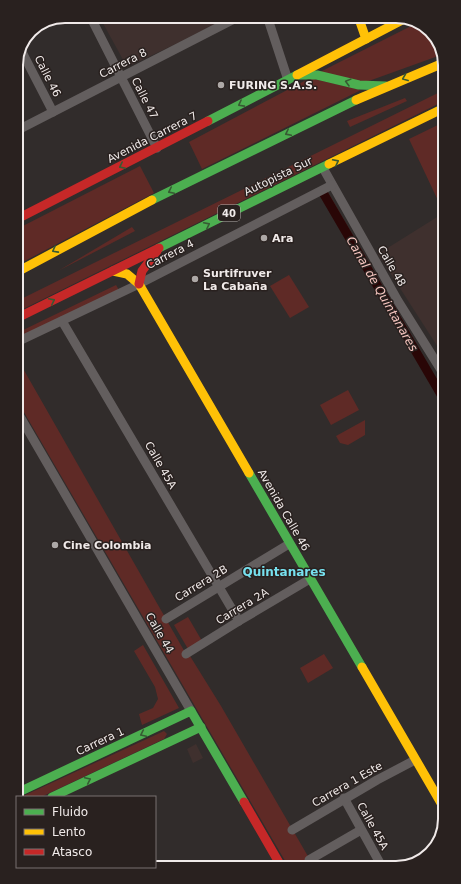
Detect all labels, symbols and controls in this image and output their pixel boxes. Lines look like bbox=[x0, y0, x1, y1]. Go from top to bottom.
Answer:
street label: Carrera 8 bbox=[97, 46, 149, 81]
street label: Calle 46 bbox=[32, 53, 64, 99]
one-way arrow bbox=[402, 73, 410, 81]
street label: Calle 47 bbox=[129, 75, 161, 121]
one-way arrow bbox=[345, 78, 352, 87]
place label: FURING S.A.S. bbox=[229, 79, 317, 92]
marker: FURING S.A.S. bbox=[216, 80, 226, 90]
one-way arrow bbox=[238, 100, 245, 107]
street label: Avenida Carrera 7 bbox=[105, 109, 199, 166]
one-way arrow bbox=[284, 129, 292, 136]
street label: Autopista Sur bbox=[242, 154, 315, 199]
one-way arrow bbox=[332, 159, 339, 166]
one-way arrow bbox=[119, 161, 126, 168]
one-way arrow bbox=[168, 186, 175, 194]
road number: 40 bbox=[218, 205, 240, 221]
one-way arrow bbox=[202, 222, 210, 229]
place label: Ara bbox=[272, 232, 293, 245]
marker: Ara bbox=[259, 233, 269, 243]
water label: Canal de Quintanares bbox=[343, 234, 421, 354]
street label: Carrera 4 bbox=[144, 237, 196, 272]
street label: Calle 48 bbox=[375, 244, 408, 289]
one-way arrow bbox=[52, 246, 60, 253]
place label: Surtifruver La Cabaña bbox=[203, 267, 272, 293]
marker: Surtifruver La Cabaña bbox=[190, 274, 200, 284]
one-way arrow bbox=[48, 298, 56, 305]
street label: Calle 45A bbox=[142, 439, 180, 492]
street label: Avenida Calle 46 bbox=[255, 467, 312, 553]
place label: Cine Colombia bbox=[63, 539, 151, 552]
marker: Cine Colombia bbox=[50, 540, 60, 550]
street label: Carrera 2B bbox=[173, 563, 230, 604]
district label: Quintanares bbox=[242, 565, 326, 579]
street label: Carrera 2A bbox=[214, 585, 271, 627]
street label: Calle 44 bbox=[143, 611, 176, 656]
street label: Carrera 1 bbox=[74, 725, 126, 758]
one-way arrow bbox=[140, 729, 148, 737]
street label: Carrera 1 Este bbox=[310, 759, 385, 810]
one-way arrow bbox=[83, 777, 91, 785]
legend bbox=[16, 796, 156, 868]
street label: Calle 45A bbox=[354, 800, 391, 853]
text: Fluido bbox=[52, 805, 88, 819]
text: Lento bbox=[52, 825, 86, 839]
text: Atasco bbox=[52, 845, 92, 859]

